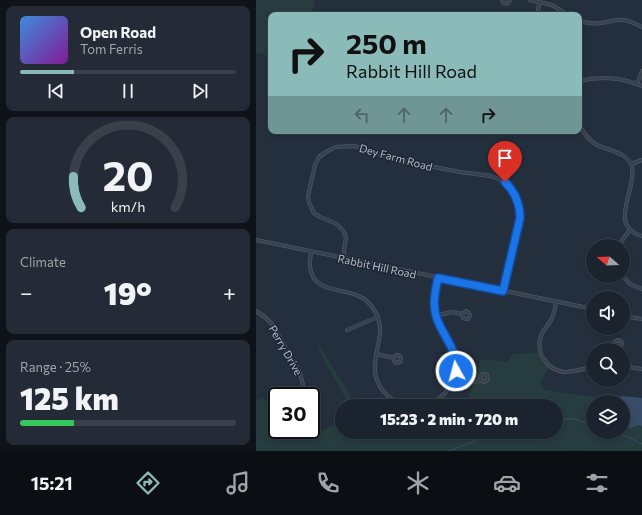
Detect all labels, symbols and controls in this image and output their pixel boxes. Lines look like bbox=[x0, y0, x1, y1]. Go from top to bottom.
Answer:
text: Open Road bbox=[80, 23, 156, 41]
text: 250 m bbox=[346, 26, 427, 60]
icon: right bbox=[280, 28, 332, 80]
text: Tom Ferris bbox=[80, 41, 143, 57]
text: Rabbit Hill Road bbox=[346, 60, 477, 82]
icon: previous bbox=[45, 80, 67, 102]
icon: pause bbox=[117, 80, 139, 102]
icon: next bbox=[189, 80, 211, 102]
icon: left bbox=[351, 104, 373, 126]
icon: ahead bbox=[393, 104, 415, 126]
icon: ahead bbox=[435, 104, 457, 126]
icon: right bbox=[477, 104, 499, 126]
street label: Dey Farm Road bbox=[358, 141, 434, 173]
pin bbox=[488, 141, 522, 182]
icon: arrive bbox=[494, 147, 516, 169]
text: 20 bbox=[102, 149, 154, 200]
text: km/h bbox=[111, 196, 145, 214]
north arrow bbox=[586, 239, 630, 283]
map controls bbox=[586, 239, 630, 439]
street label: Rabbit Hill Road bbox=[337, 251, 417, 281]
text: Climate bbox=[20, 254, 66, 270]
text: 19° bbox=[104, 274, 152, 311]
text: − bbox=[20, 279, 33, 306]
text: + bbox=[223, 279, 236, 306]
button: sound bbox=[586, 291, 630, 335]
street label: Perry Drive bbox=[266, 323, 306, 378]
button: search bbox=[586, 343, 630, 387]
position arrow bbox=[435, 350, 477, 392]
text: Range · 25% bbox=[20, 359, 91, 375]
text: 125 km bbox=[20, 379, 119, 416]
speed limit sign: 30 bbox=[268, 387, 320, 439]
button: layers bbox=[586, 395, 630, 439]
text: 15:23 · 2 min · 720 m bbox=[380, 410, 518, 428]
icon: directions bbox=[134, 469, 162, 497]
icon: music bbox=[224, 469, 252, 497]
icon: phone bbox=[314, 469, 342, 497]
icon: climate bbox=[404, 469, 432, 497]
icon: car bbox=[493, 469, 521, 497]
icon: filters bbox=[583, 469, 611, 497]
text: 15:21 bbox=[31, 472, 73, 494]

